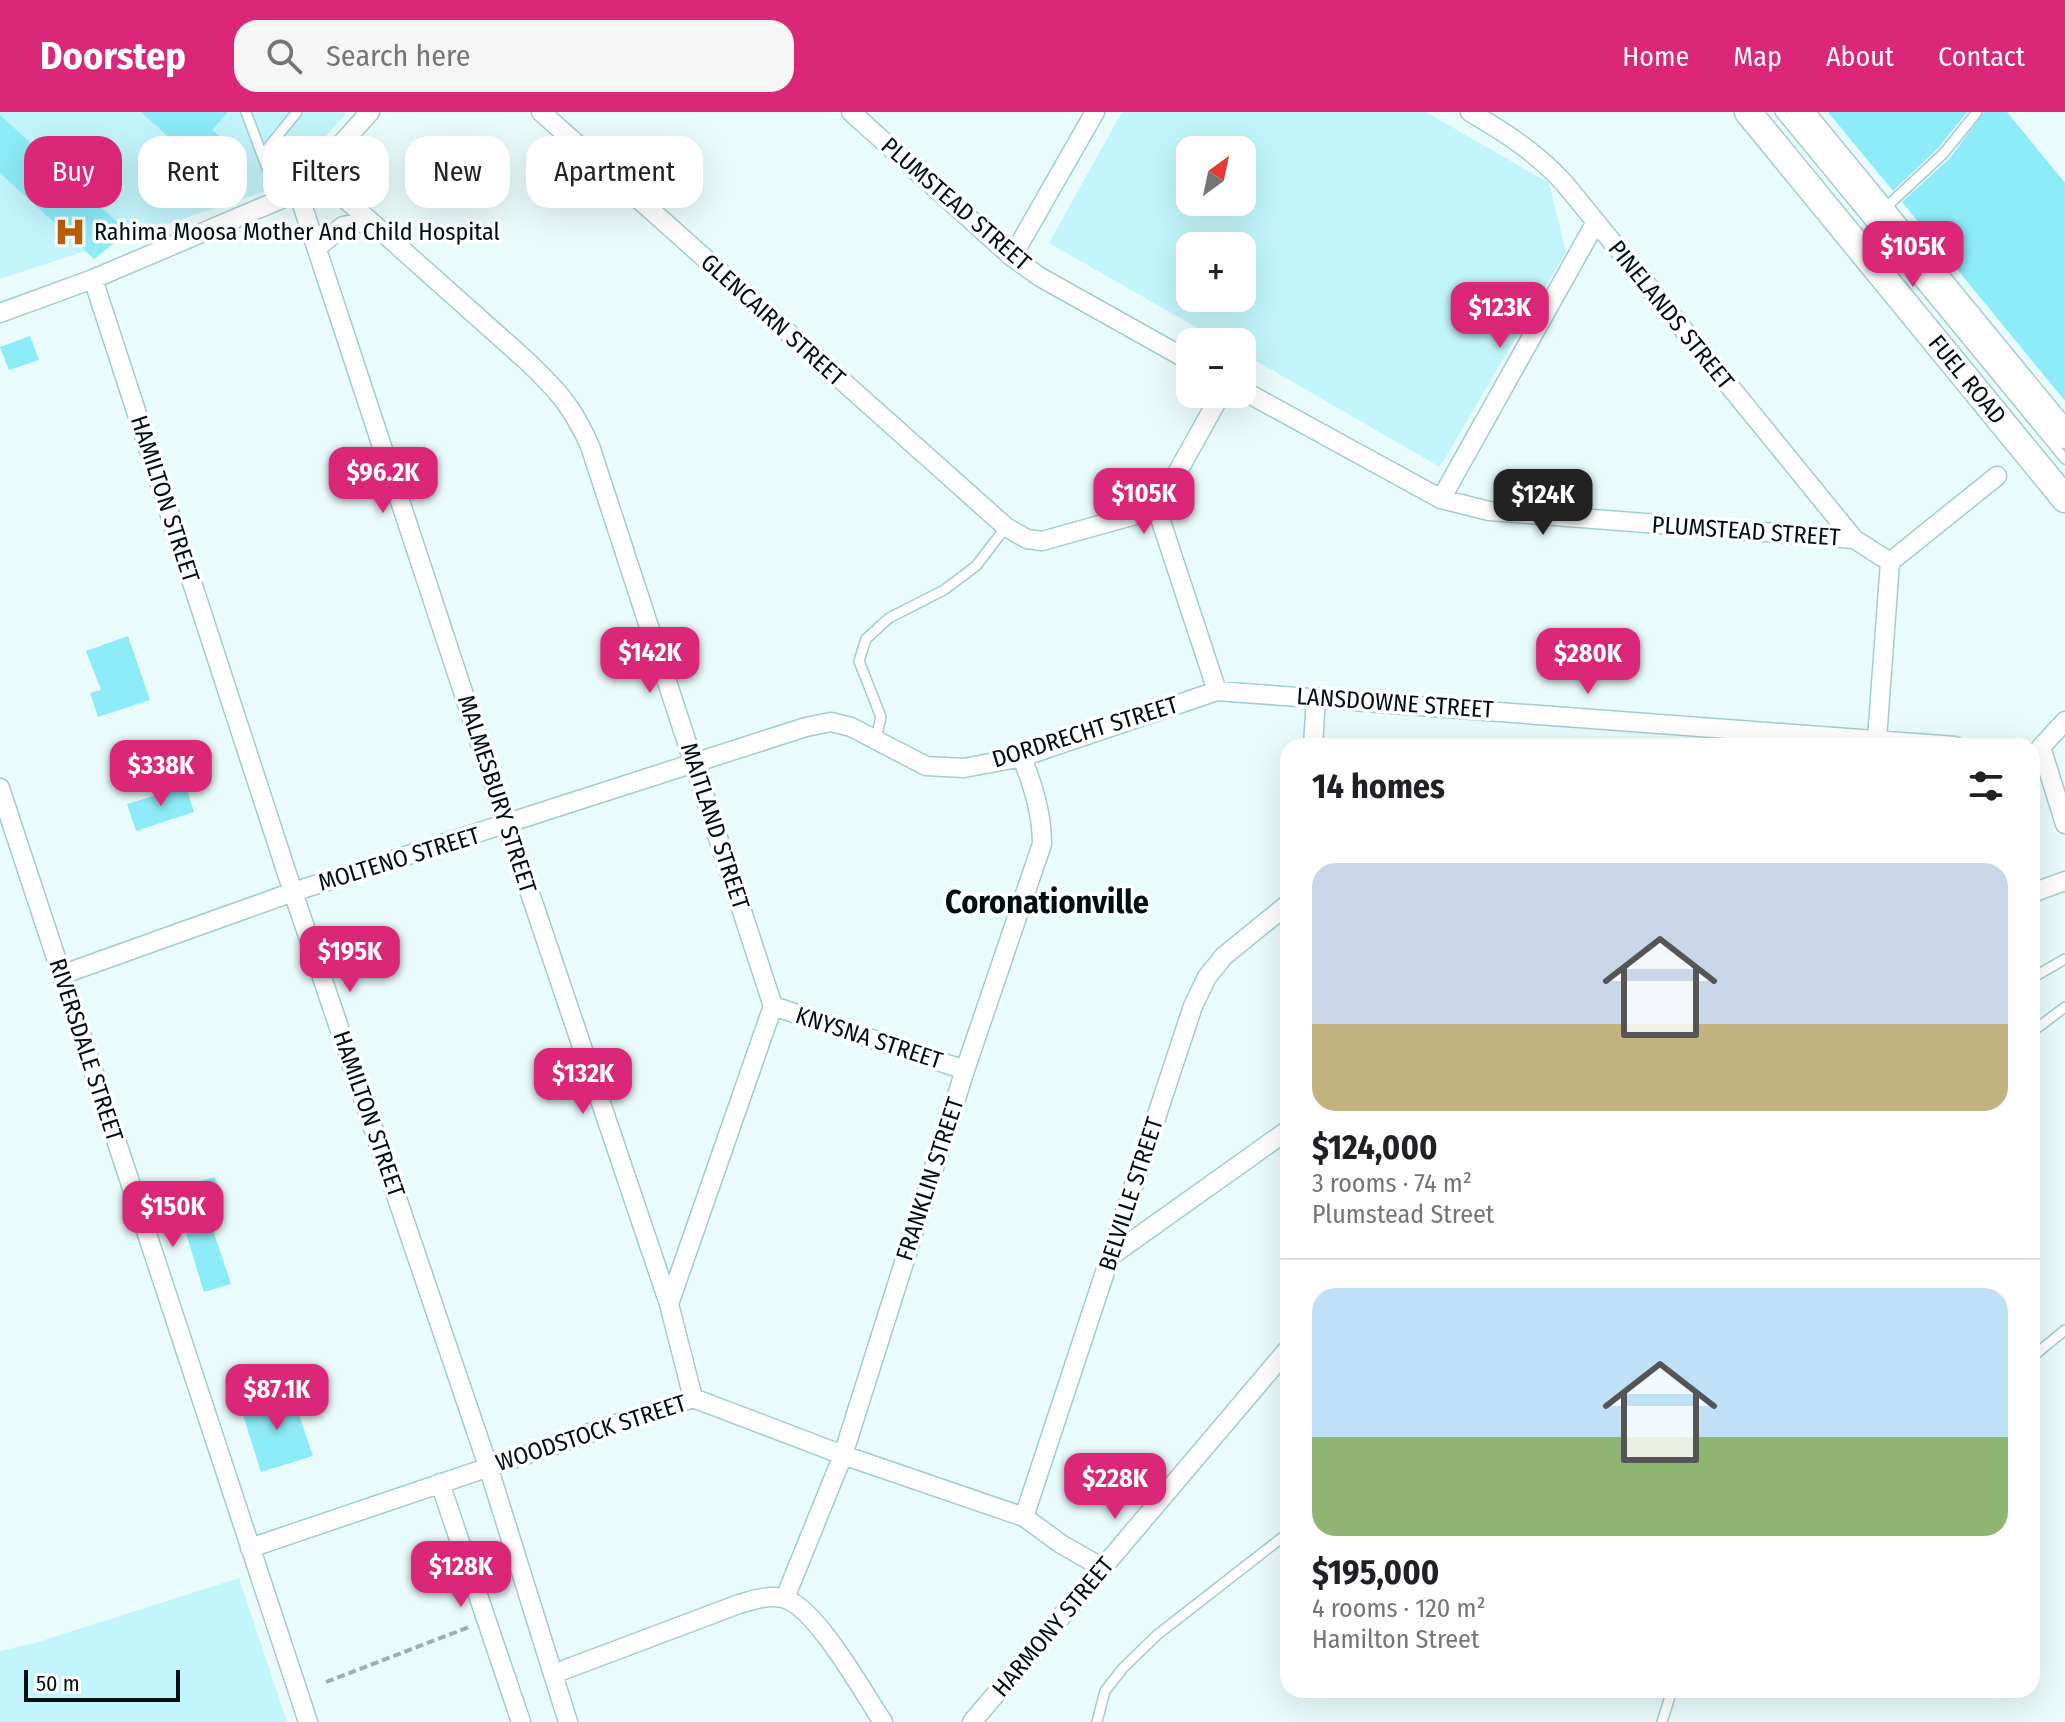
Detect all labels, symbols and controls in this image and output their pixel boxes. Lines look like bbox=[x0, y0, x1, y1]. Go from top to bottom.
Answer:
search box bbox=[234, 20, 794, 92]
text: Doorstep bbox=[40, 33, 186, 79]
icon: search bbox=[262, 34, 306, 78]
text: Search here bbox=[326, 38, 471, 74]
text: Home bbox=[1622, 40, 1689, 73]
text: Map bbox=[1733, 40, 1782, 73]
text: About bbox=[1826, 40, 1894, 73]
text: Contact bbox=[1938, 40, 2025, 73]
street label: PLUMSTEAD STREET bbox=[876, 132, 1036, 276]
chip: Buy bbox=[24, 136, 122, 208]
chip: Rent bbox=[138, 136, 247, 208]
chip: Filters bbox=[263, 136, 389, 208]
chip: New bbox=[405, 136, 510, 208]
chip: Apartment bbox=[526, 136, 703, 208]
north arrow bbox=[1176, 136, 1256, 216]
map controls bbox=[1176, 136, 1256, 408]
hospital icon: Rahima Moosa Mother And Child Hospital bbox=[53, 215, 87, 249]
place label: Rahima Moosa Mother And Child Hospital bbox=[94, 218, 500, 246]
pin: $105K bbox=[1857, 221, 1969, 289]
text: $105K bbox=[1880, 231, 1946, 262]
button: + bbox=[1176, 232, 1256, 312]
street label: PINELANDS STREET bbox=[1602, 235, 1740, 395]
street label: GLENCAIRN STREET bbox=[695, 248, 851, 392]
pin: $123K bbox=[1444, 282, 1556, 350]
text: $123K bbox=[1469, 292, 1531, 323]
button: − bbox=[1176, 328, 1256, 408]
street label: FUEL ROAD bbox=[1923, 330, 2012, 430]
street label: HAMILTON STREET bbox=[125, 412, 205, 586]
pin: $96.2K bbox=[318, 447, 448, 515]
text: $96.2K bbox=[347, 457, 419, 488]
pin: $105K bbox=[1088, 468, 1200, 536]
pin: $124K bbox=[1487, 469, 1599, 537]
text: $105K bbox=[1111, 478, 1177, 509]
text: $124K bbox=[1512, 479, 1575, 510]
street label: PLUMSTEAD STREET bbox=[1651, 510, 1841, 552]
pin: $142K bbox=[594, 627, 706, 695]
pin: $280K bbox=[1532, 628, 1644, 696]
text: $142K bbox=[618, 637, 682, 668]
text: $280K bbox=[1554, 638, 1622, 669]
street label: LANSDOWNE STREET bbox=[1296, 682, 1494, 724]
street label: DORDRECHT STREET bbox=[989, 690, 1181, 774]
street label: MALMESBURY STREET bbox=[452, 691, 542, 897]
street label: MAITLAND STREET bbox=[675, 739, 755, 913]
pin: $338K bbox=[105, 740, 217, 808]
text: $338K bbox=[128, 750, 194, 781]
icon: filters bbox=[1964, 764, 2008, 808]
text: 14 homes bbox=[1312, 766, 1445, 807]
street label: MOLTENO STREET bbox=[315, 821, 483, 897]
district label: Coronationville bbox=[945, 883, 1149, 921]
icon: home bbox=[1588, 915, 1732, 1059]
pin: $195K bbox=[294, 926, 406, 994]
text: $195K bbox=[318, 936, 382, 967]
street label: RIVERSDALE STREET bbox=[43, 955, 129, 1145]
street label: KNYSNA STREET bbox=[792, 1001, 946, 1075]
street label: HAMILTON STREET bbox=[327, 1027, 411, 1201]
pin: $132K bbox=[527, 1048, 639, 1116]
text: $132K bbox=[552, 1058, 614, 1089]
street label: FRANKLIN STREET bbox=[890, 1094, 970, 1264]
street label: BELVILLE STREET bbox=[1093, 1114, 1169, 1274]
text: $124,000 bbox=[1312, 1127, 1438, 1168]
text: 3 rooms · 74 m² bbox=[1312, 1168, 1472, 1199]
pin: $150K bbox=[117, 1181, 229, 1249]
text: $150K bbox=[140, 1191, 206, 1222]
text: Plumstead Street bbox=[1312, 1199, 1494, 1230]
icon: home bbox=[1588, 1340, 1732, 1484]
pin: $87.1K bbox=[212, 1364, 342, 1432]
text: $87.1K bbox=[244, 1374, 310, 1405]
street label: WOODSTOCK STREET bbox=[492, 1389, 690, 1477]
pin: $228K bbox=[1059, 1453, 1171, 1521]
text: $228K bbox=[1082, 1463, 1148, 1494]
pin: $128K bbox=[405, 1541, 517, 1609]
text: $128K bbox=[429, 1551, 493, 1582]
street label: HARMONY STREET bbox=[987, 1552, 1119, 1702]
text: $195,000 bbox=[1312, 1552, 1439, 1593]
text: 4 rooms · 120 m² bbox=[1312, 1593, 1486, 1624]
text: Hamilton Street bbox=[1312, 1624, 1479, 1655]
scale bar bbox=[24, 1666, 180, 1702]
text: 50 m bbox=[36, 1670, 80, 1697]

